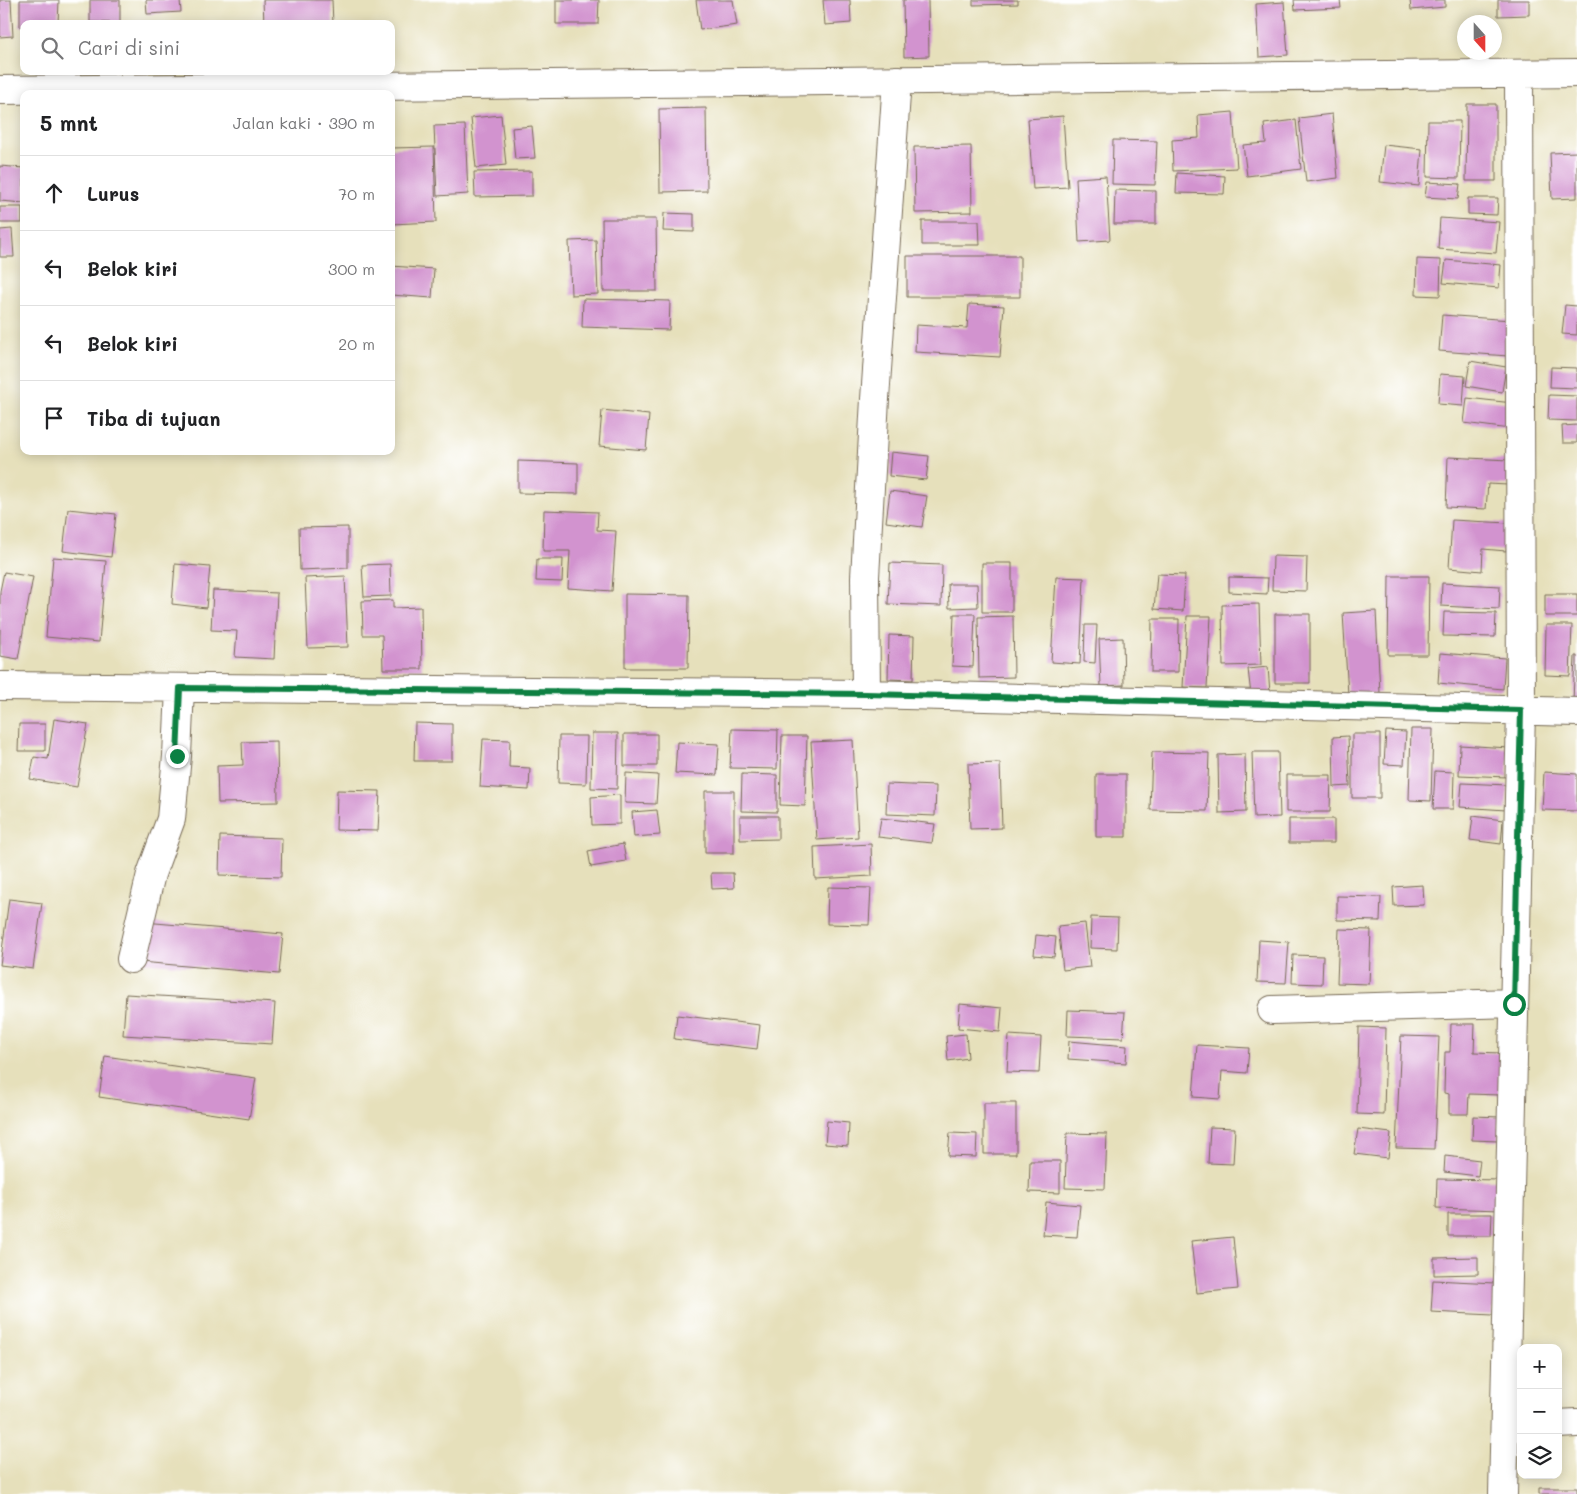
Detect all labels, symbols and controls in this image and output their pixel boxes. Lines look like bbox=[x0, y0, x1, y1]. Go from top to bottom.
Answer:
north arrow bbox=[1457, 15, 1502, 60]
search box bbox=[20, 20, 395, 75]
icon: search bbox=[38, 34, 66, 62]
text: Cari di sini bbox=[78, 35, 180, 60]
text: 5 mnt bbox=[40, 109, 98, 136]
text: Jalan kaki · 390 m bbox=[233, 112, 375, 133]
icon: ahead bbox=[40, 179, 68, 207]
text: Lurus bbox=[87, 181, 139, 206]
text: 70 m bbox=[338, 183, 375, 204]
icon: left bbox=[40, 254, 68, 282]
text: Belok kiri bbox=[87, 256, 178, 281]
text: 300 m bbox=[328, 258, 375, 279]
icon: left bbox=[40, 329, 68, 357]
text: Belok kiri bbox=[87, 331, 178, 356]
text: 20 m bbox=[338, 333, 375, 354]
icon: arrive bbox=[40, 404, 68, 432]
text: Tiba di tujuan bbox=[87, 406, 220, 431]
route end bbox=[166, 745, 189, 768]
route start bbox=[1503, 993, 1526, 1016]
map controls bbox=[1517, 1344, 1562, 1479]
button: + bbox=[1517, 1344, 1562, 1389]
button: − bbox=[1517, 1389, 1562, 1434]
button: layers bbox=[1517, 1434, 1562, 1479]

